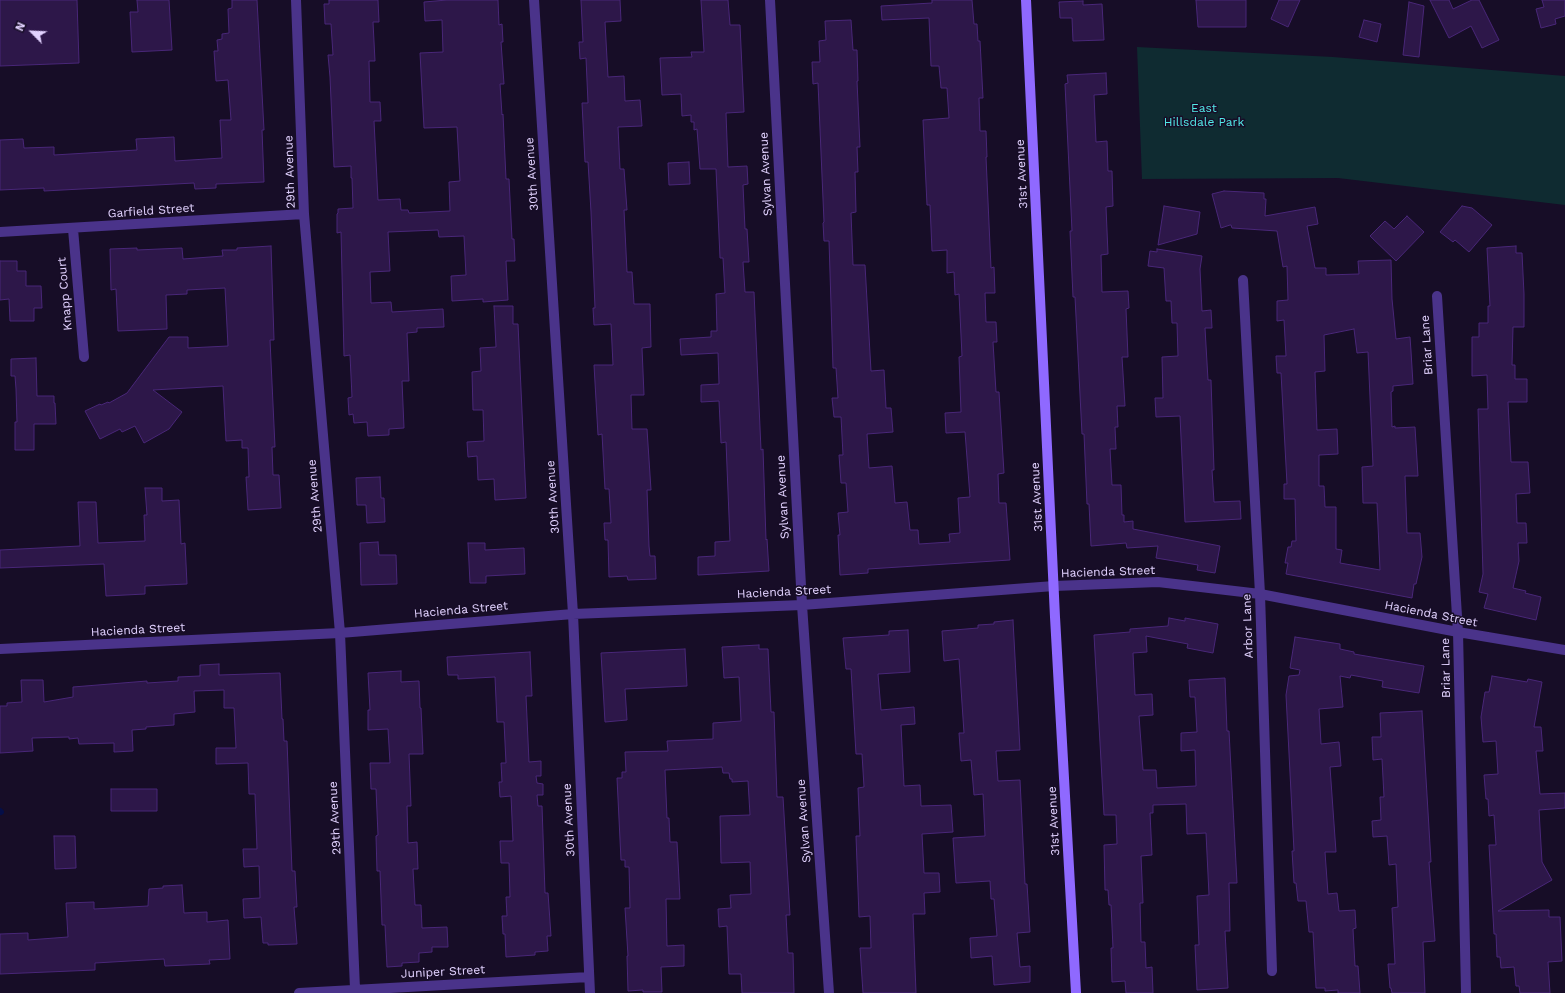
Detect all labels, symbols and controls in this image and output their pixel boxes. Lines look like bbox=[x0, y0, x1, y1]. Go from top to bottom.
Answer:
north arrow bbox=[12, 12, 52, 52]
text: N bbox=[13, 21, 28, 33]
park label: East Hillsdale Park bbox=[1164, 101, 1244, 129]
street label: Sylvan Avenue bbox=[757, 132, 775, 216]
street label: 29th Avenue bbox=[282, 135, 298, 209]
street label: 30th Avenue bbox=[522, 137, 542, 211]
street label: 31st Avenue bbox=[1013, 139, 1031, 209]
street label: Garfield Street bbox=[107, 201, 195, 221]
street label: Knapp Court bbox=[55, 257, 75, 331]
street label: Briar Lane bbox=[1418, 315, 1436, 375]
street label: Sylvan Avenue bbox=[774, 455, 792, 539]
street label: 29th Avenue bbox=[305, 459, 325, 533]
street label: 30th Avenue bbox=[543, 460, 563, 534]
street label: 31st Avenue bbox=[1028, 462, 1046, 532]
street label: Hacienda Street bbox=[1061, 563, 1155, 581]
street label: Hacienda Street bbox=[737, 582, 831, 602]
street label: Arbor Lane bbox=[1240, 593, 1256, 659]
street label: Hacienda Street bbox=[1383, 598, 1479, 630]
street label: Hacienda Street bbox=[413, 599, 509, 621]
street label: Hacienda Street bbox=[91, 620, 185, 640]
street label: Briar Lane bbox=[1438, 638, 1454, 698]
street label: Sylvan Avenue bbox=[794, 779, 814, 863]
street label: 29th Avenue bbox=[326, 781, 344, 855]
street label: 30th Avenue bbox=[560, 783, 578, 857]
street label: 31st Avenue bbox=[1045, 786, 1063, 856]
street label: Juniper Street bbox=[401, 963, 485, 981]

